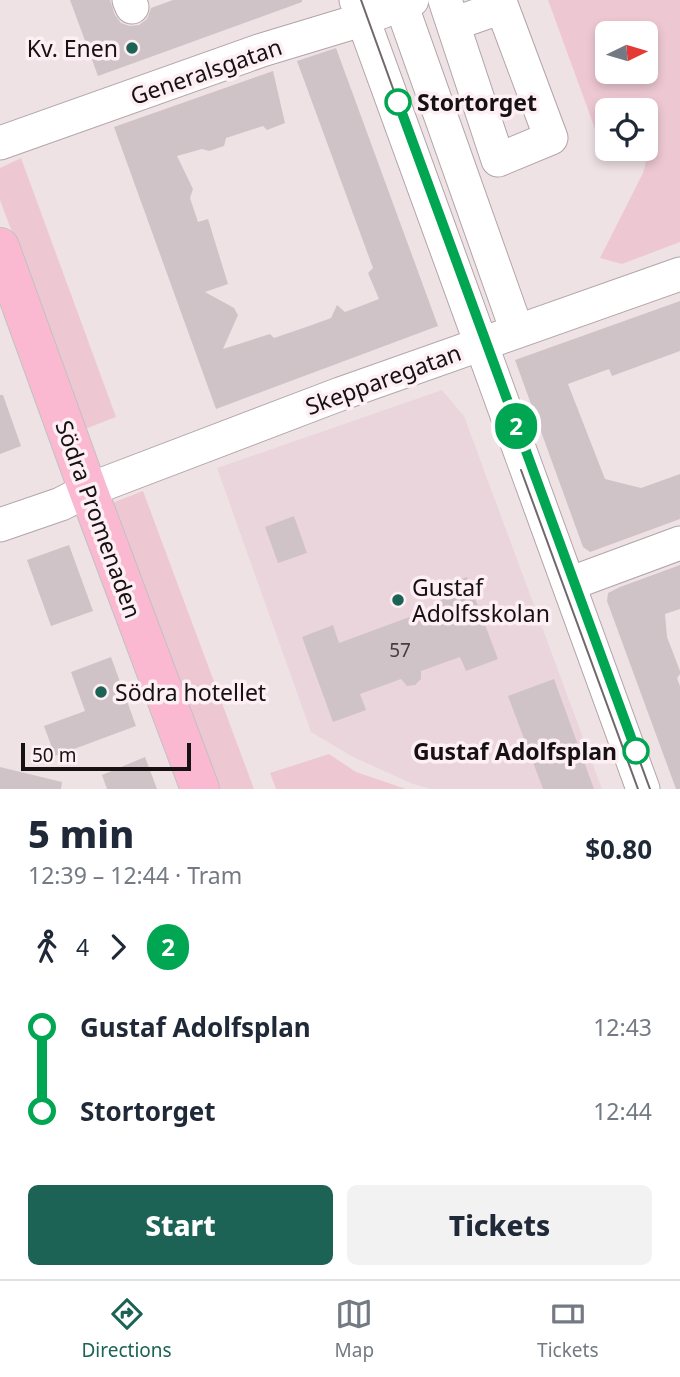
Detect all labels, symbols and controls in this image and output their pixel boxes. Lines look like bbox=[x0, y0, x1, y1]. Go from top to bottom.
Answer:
north arrow bbox=[595, 21, 658, 84]
map controls bbox=[595, 21, 658, 161]
street label: Generalsgatan bbox=[126, 30, 286, 112]
place label: Kv. Enen bbox=[27, 32, 118, 64]
marker: Kv. Enen bbox=[124, 40, 140, 56]
place label: Stortorget bbox=[417, 86, 537, 118]
marker: Stortorget bbox=[385, 89, 411, 115]
button: locate bbox=[595, 98, 658, 161]
street label: Skepparegatan bbox=[301, 336, 465, 422]
line badge: 2 bbox=[493, 403, 539, 449]
text: 2 bbox=[509, 409, 523, 442]
street label: Södra Promenaden bbox=[48, 416, 150, 622]
place label: Gustaf Adolfsskolan bbox=[412, 571, 550, 629]
marker: Gustaf Adolfsskolan bbox=[390, 592, 406, 608]
house number: 57 bbox=[389, 637, 411, 663]
place label: Södra hotellet bbox=[115, 676, 266, 708]
marker: Södra hotellet bbox=[93, 684, 109, 700]
place label: Gustaf Adolfsplan bbox=[413, 735, 617, 767]
marker: Gustaf Adolfsplan bbox=[623, 738, 649, 764]
scale bar bbox=[21, 740, 191, 772]
text: 50 m bbox=[32, 742, 76, 768]
text: 5 min bbox=[28, 807, 134, 859]
text: $0.80 bbox=[585, 831, 652, 867]
text: 12:39 – 12:44 · Tram bbox=[28, 859, 242, 891]
icon: walk bbox=[28, 928, 66, 966]
icon: forward bbox=[99, 928, 137, 966]
text: 2 bbox=[161, 930, 175, 963]
text: 4 bbox=[76, 931, 89, 963]
text: Gustaf Adolfsplan bbox=[80, 1009, 311, 1045]
text: 12:43 bbox=[593, 1011, 652, 1043]
text: Stortorget bbox=[80, 1093, 216, 1129]
text: 12:44 bbox=[593, 1095, 652, 1127]
button: Start bbox=[28, 1185, 333, 1265]
button: Tickets bbox=[347, 1185, 652, 1265]
tab: Directions bbox=[81, 1295, 172, 1363]
tab: Map bbox=[335, 1295, 374, 1363]
tab: Tickets bbox=[537, 1295, 599, 1363]

